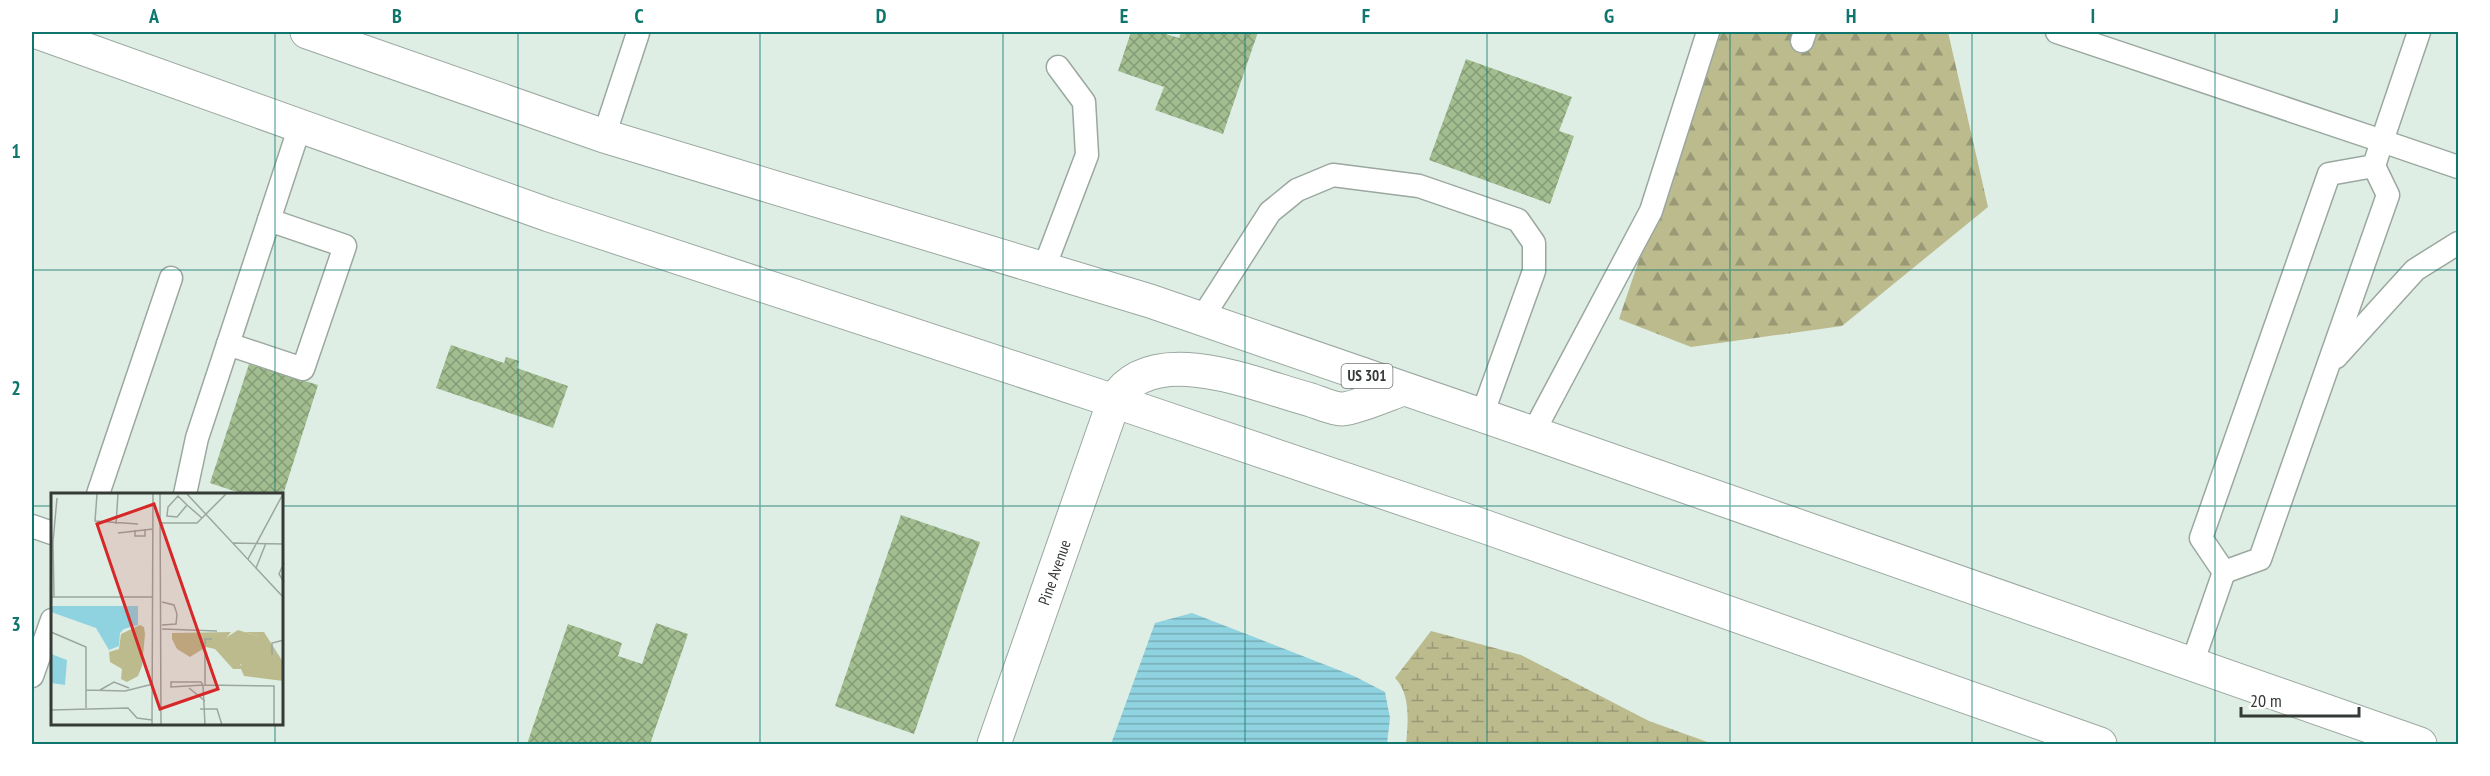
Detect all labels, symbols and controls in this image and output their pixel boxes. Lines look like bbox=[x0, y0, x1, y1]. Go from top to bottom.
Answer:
text: A bbox=[148, 3, 160, 29]
text: B bbox=[392, 3, 402, 29]
text: C bbox=[634, 3, 644, 29]
text: D bbox=[876, 3, 887, 29]
text: E bbox=[1120, 3, 1128, 29]
text: F bbox=[1362, 3, 1370, 29]
text: G bbox=[1604, 3, 1614, 29]
text: H bbox=[1846, 3, 1856, 29]
text: I bbox=[2091, 3, 2095, 29]
text: J bbox=[2332, 3, 2339, 29]
text: 1 bbox=[11, 138, 21, 164]
road number: US 301 bbox=[1342, 364, 1392, 388]
text: 2 bbox=[11, 375, 21, 401]
inset map bbox=[51, 493, 284, 725]
street label: Pine Avenue bbox=[1033, 537, 1075, 608]
text: 3 bbox=[11, 611, 21, 637]
scale bar bbox=[2241, 680, 2360, 718]
text: 20 m bbox=[2250, 689, 2282, 712]

